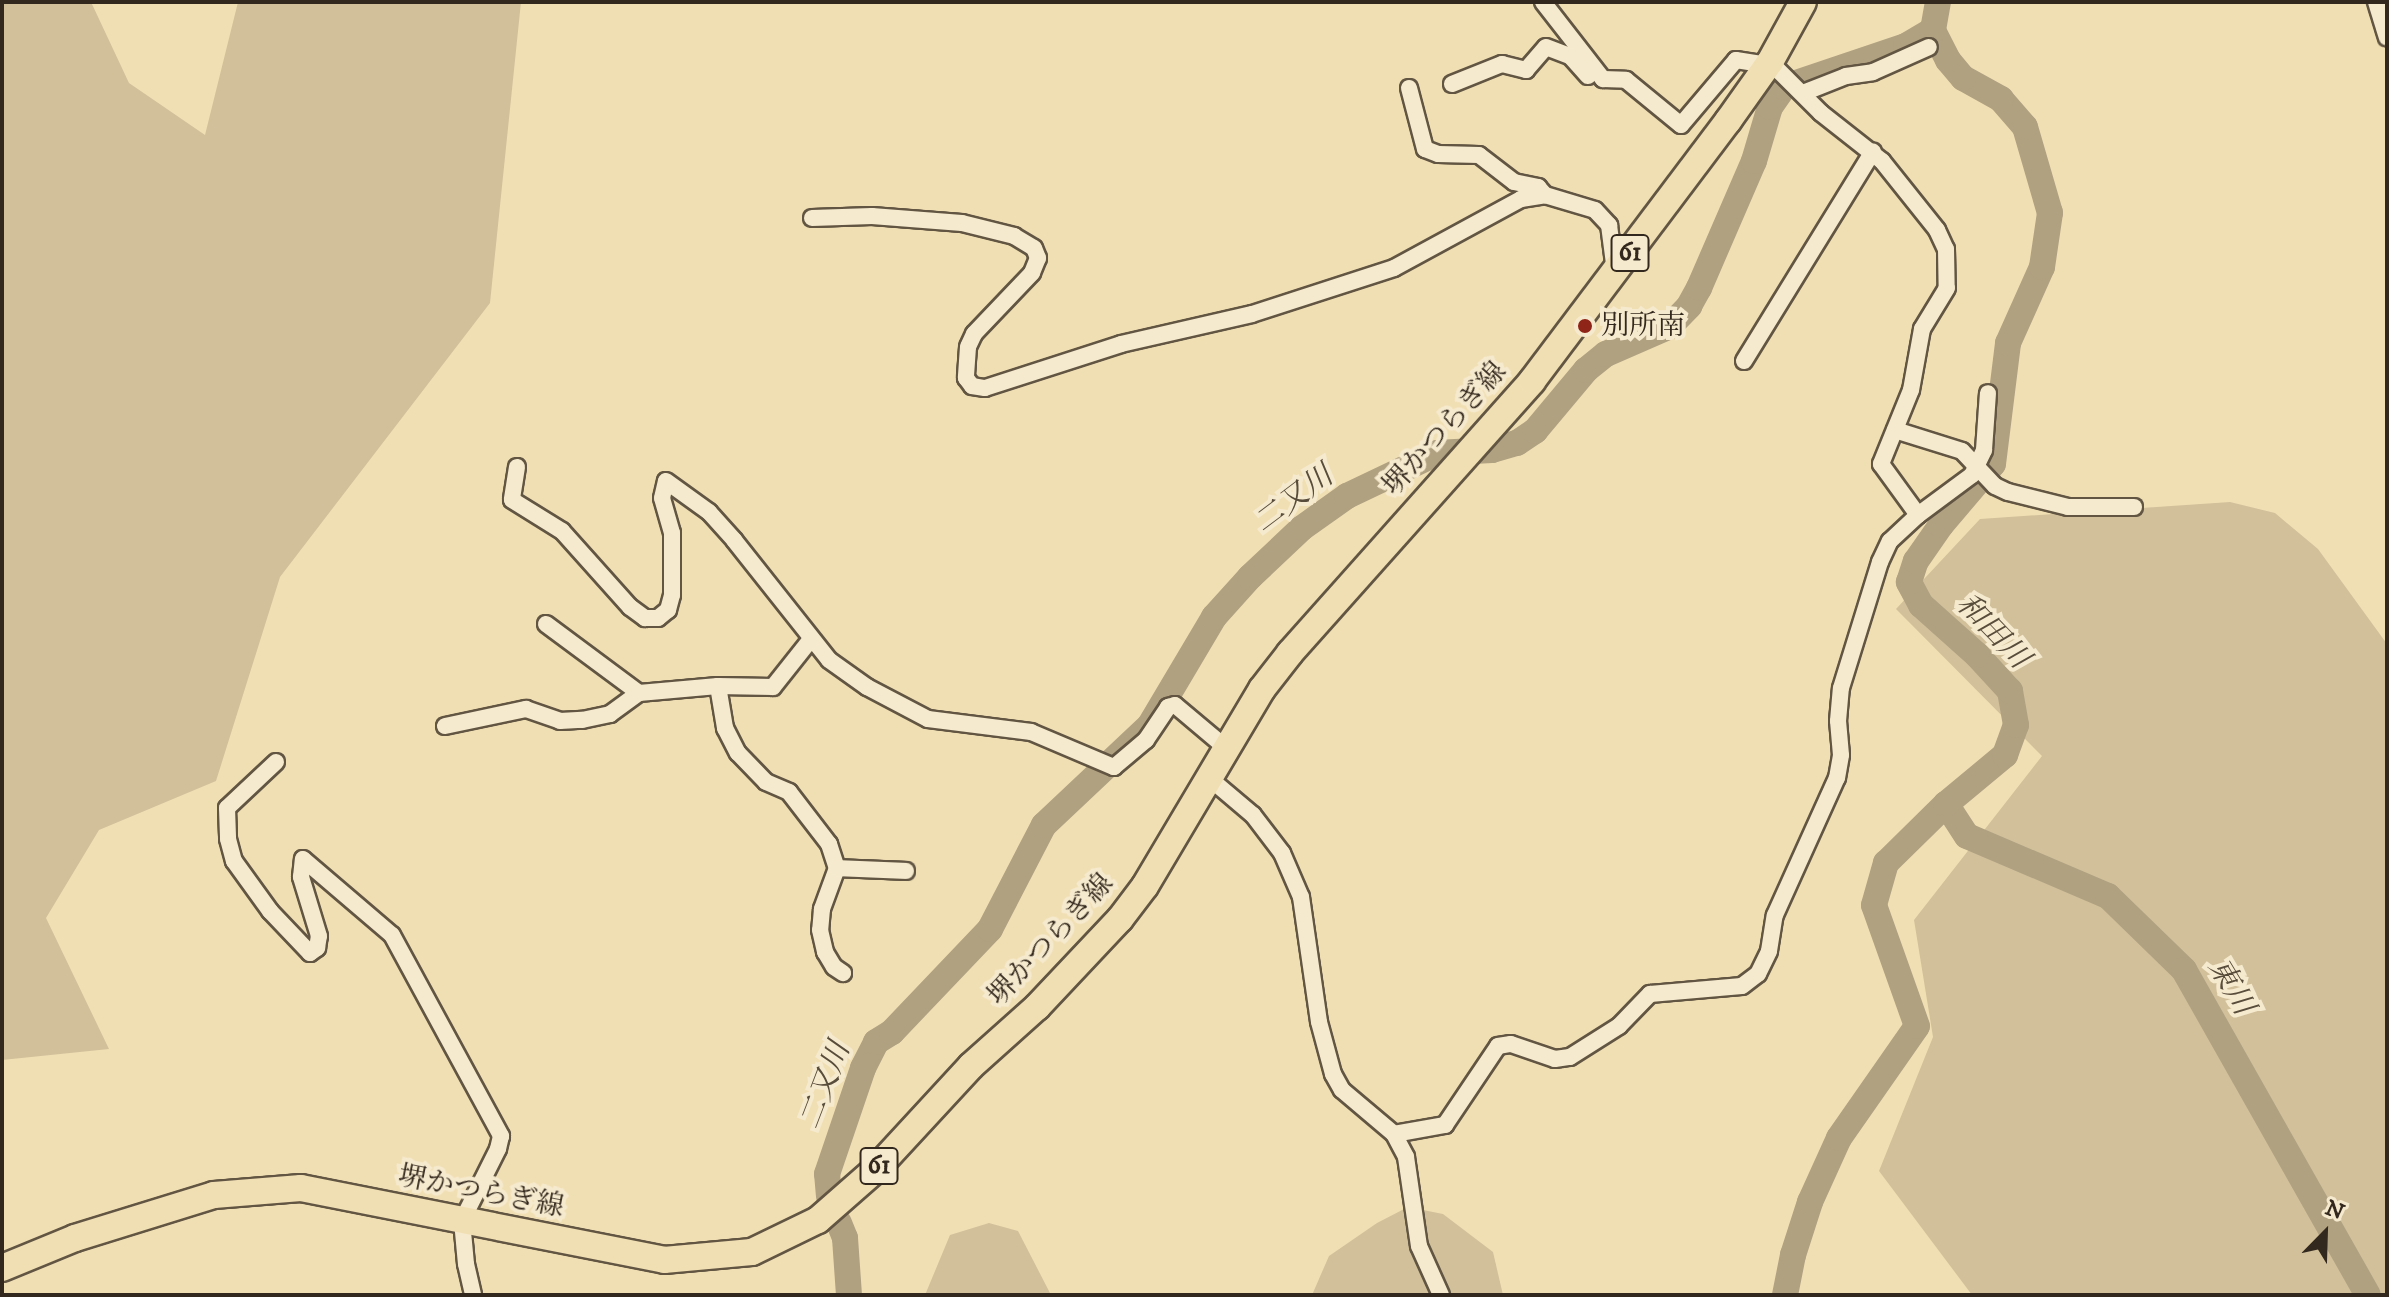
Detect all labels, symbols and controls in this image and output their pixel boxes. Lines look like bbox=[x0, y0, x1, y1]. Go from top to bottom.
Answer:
road number: 61 bbox=[1610, 231, 1650, 275]
place label: 別所南 bbox=[1601, 309, 1685, 343]
marker: 別所南 bbox=[1576, 317, 1594, 335]
street label: 堺かつらぎ線 bbox=[1376, 355, 1514, 503]
water label: 二又川 bbox=[1247, 459, 1341, 541]
water label: 和田川 bbox=[1948, 587, 2036, 677]
street label: 堺かつらぎ線 bbox=[981, 867, 1121, 1013]
water label: 東川 bbox=[2199, 952, 2261, 1022]
water label: 二又川 bbox=[793, 1038, 859, 1134]
road number: 61 bbox=[859, 1144, 899, 1188]
street label: 堺かつらぎ線 bbox=[395, 1159, 567, 1225]
north arrow bbox=[2285, 1193, 2365, 1273]
text: N bbox=[2321, 1194, 2348, 1226]

